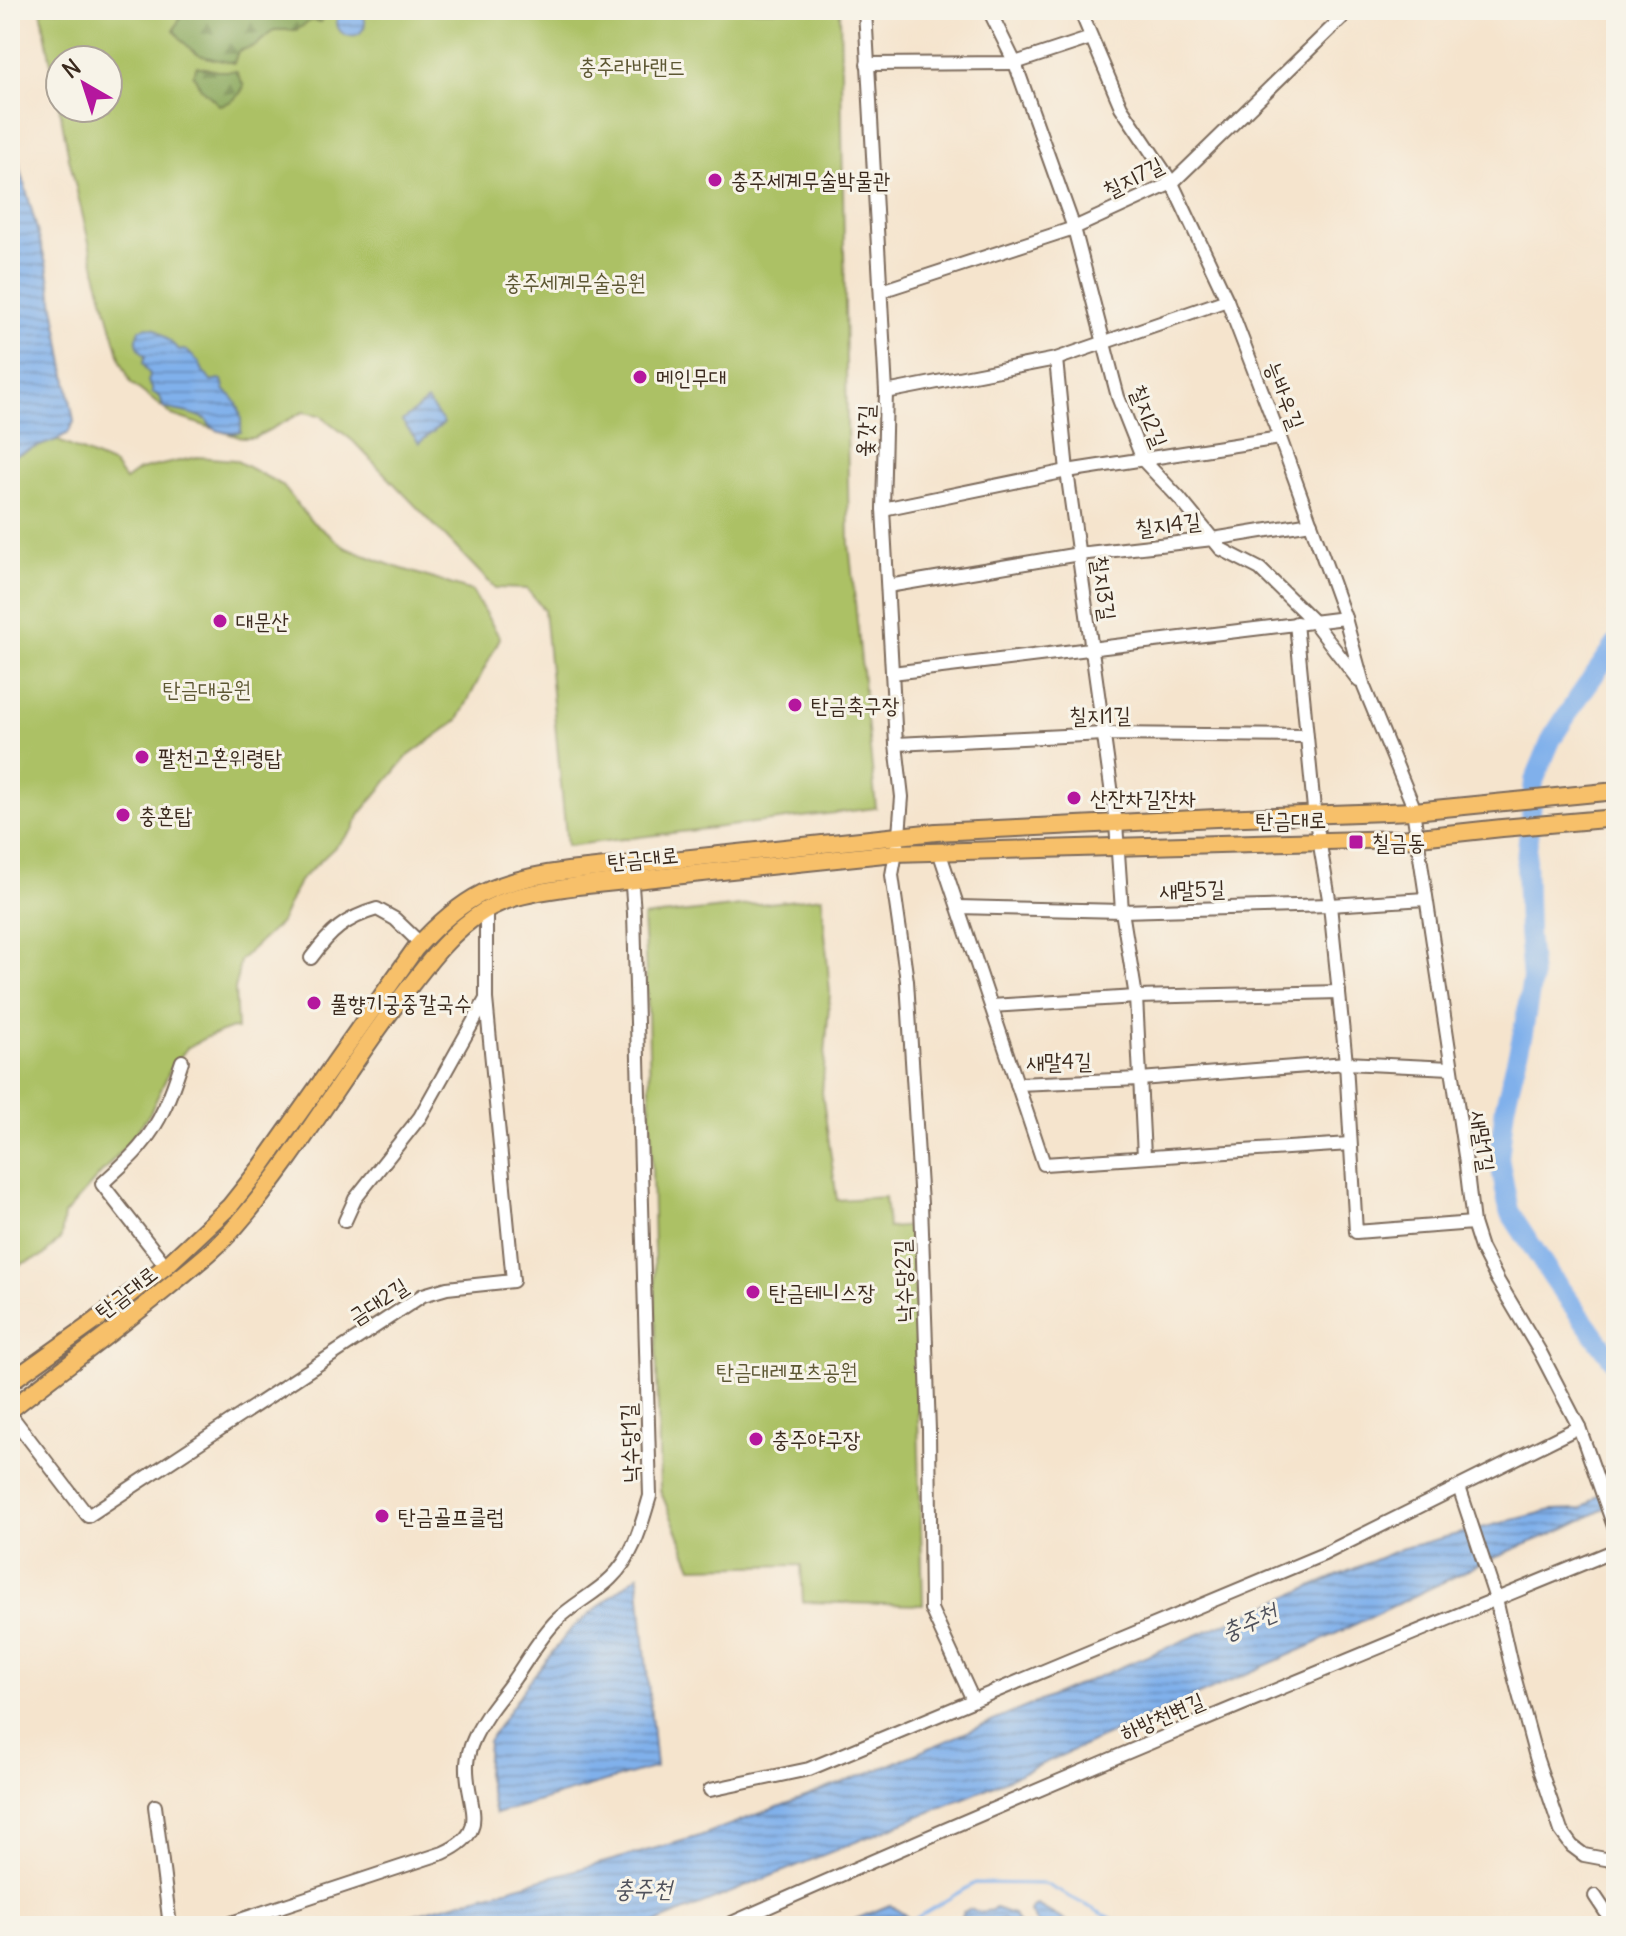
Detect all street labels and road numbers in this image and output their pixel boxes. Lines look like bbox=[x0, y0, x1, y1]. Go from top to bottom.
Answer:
street label: 칠지7길 bbox=[1098, 150, 1168, 204]
street label: 능바우길 bbox=[1259, 357, 1311, 433]
street label: 칠지2길 bbox=[1124, 381, 1174, 452]
street label: 옻갓길 bbox=[850, 404, 880, 458]
street label: 칠지4길 bbox=[1134, 506, 1203, 542]
street label: 칠지3길 bbox=[1086, 554, 1122, 623]
street label: 칠지1길 bbox=[1069, 700, 1131, 730]
street label: 탄금대로 bbox=[1255, 805, 1327, 835]
street label: 탄금대로 bbox=[606, 840, 680, 876]
street label: 새말5길 bbox=[1159, 874, 1226, 904]
street label: 새말4길 bbox=[1026, 1046, 1092, 1076]
street label: 새말1길 bbox=[1465, 1108, 1501, 1174]
street label: 낙수당2길 bbox=[888, 1239, 918, 1323]
street label: 탄금대로 bbox=[89, 1259, 163, 1325]
street label: 금대2길 bbox=[343, 1271, 413, 1330]
street label: 낙수당1길 bbox=[614, 1402, 644, 1483]
street label: 하방천변길 bbox=[1116, 1686, 1208, 1746]

